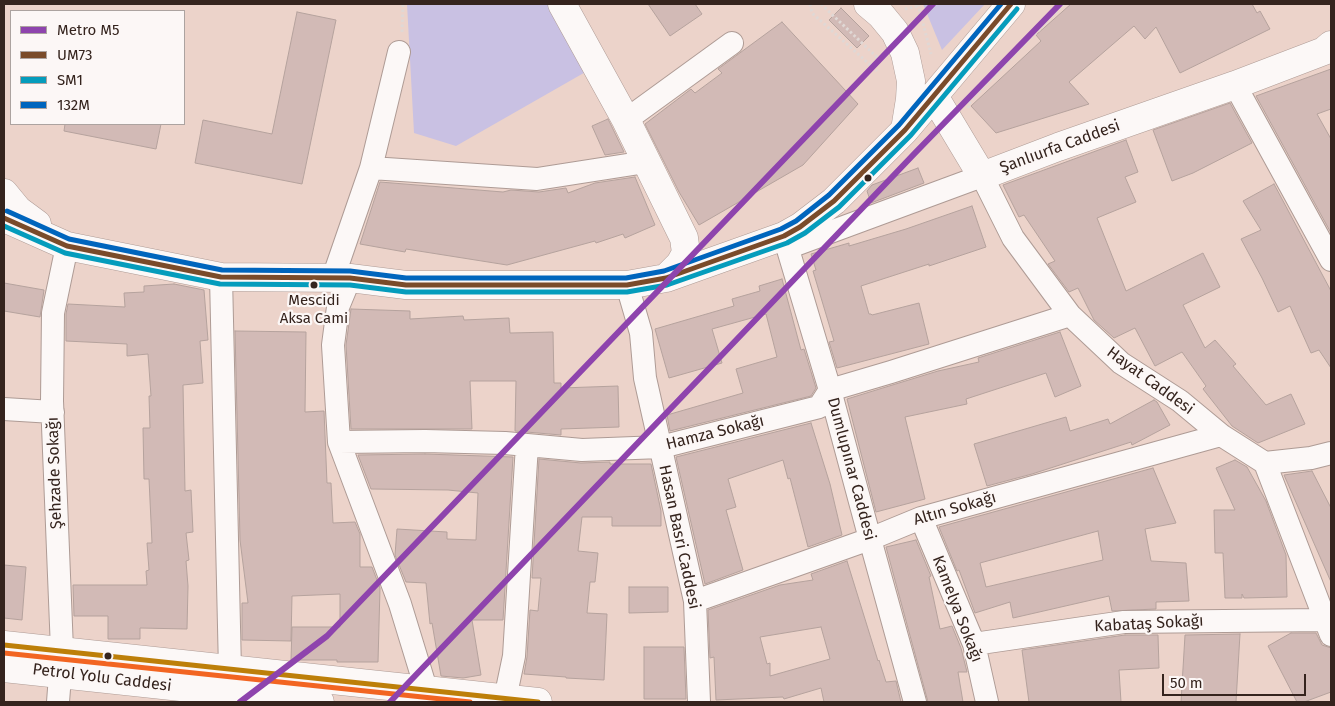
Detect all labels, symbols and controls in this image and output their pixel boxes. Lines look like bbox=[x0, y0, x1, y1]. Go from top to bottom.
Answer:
legend bbox=[10, 10, 185, 125]
text: Metro M5 bbox=[57, 21, 120, 39]
text: UM73 bbox=[57, 46, 92, 64]
text: SM1 bbox=[57, 71, 83, 89]
text: 132M bbox=[57, 96, 90, 114]
street label: Şanlıurfa Caddesi bbox=[997, 116, 1123, 178]
unlabelled marker bbox=[863, 173, 873, 183]
marker: Mescidi Aksa Cami bbox=[309, 280, 319, 290]
place label: Mescidi Aksa Cami bbox=[280, 292, 348, 327]
street label: Hayat Caddesi bbox=[1103, 343, 1197, 419]
street label: Dumlupınar Caddesi bbox=[823, 395, 879, 543]
street label: Hamza Sokağı bbox=[664, 412, 766, 454]
street label: Şehzade Sokağı bbox=[43, 417, 67, 529]
street label: Hasan Basri Caddesi bbox=[654, 463, 704, 611]
street label: Altın Sokağı bbox=[911, 488, 999, 530]
street label: Kamelya Sokağı bbox=[928, 553, 986, 665]
street label: Kabataş Sokağı bbox=[1094, 612, 1204, 636]
unlabelled marker bbox=[103, 651, 113, 661]
street label: Petrol Yolu Caddesi bbox=[31, 660, 173, 696]
scale bar bbox=[1165, 664, 1309, 696]
text: 50 m bbox=[1170, 674, 1203, 692]

